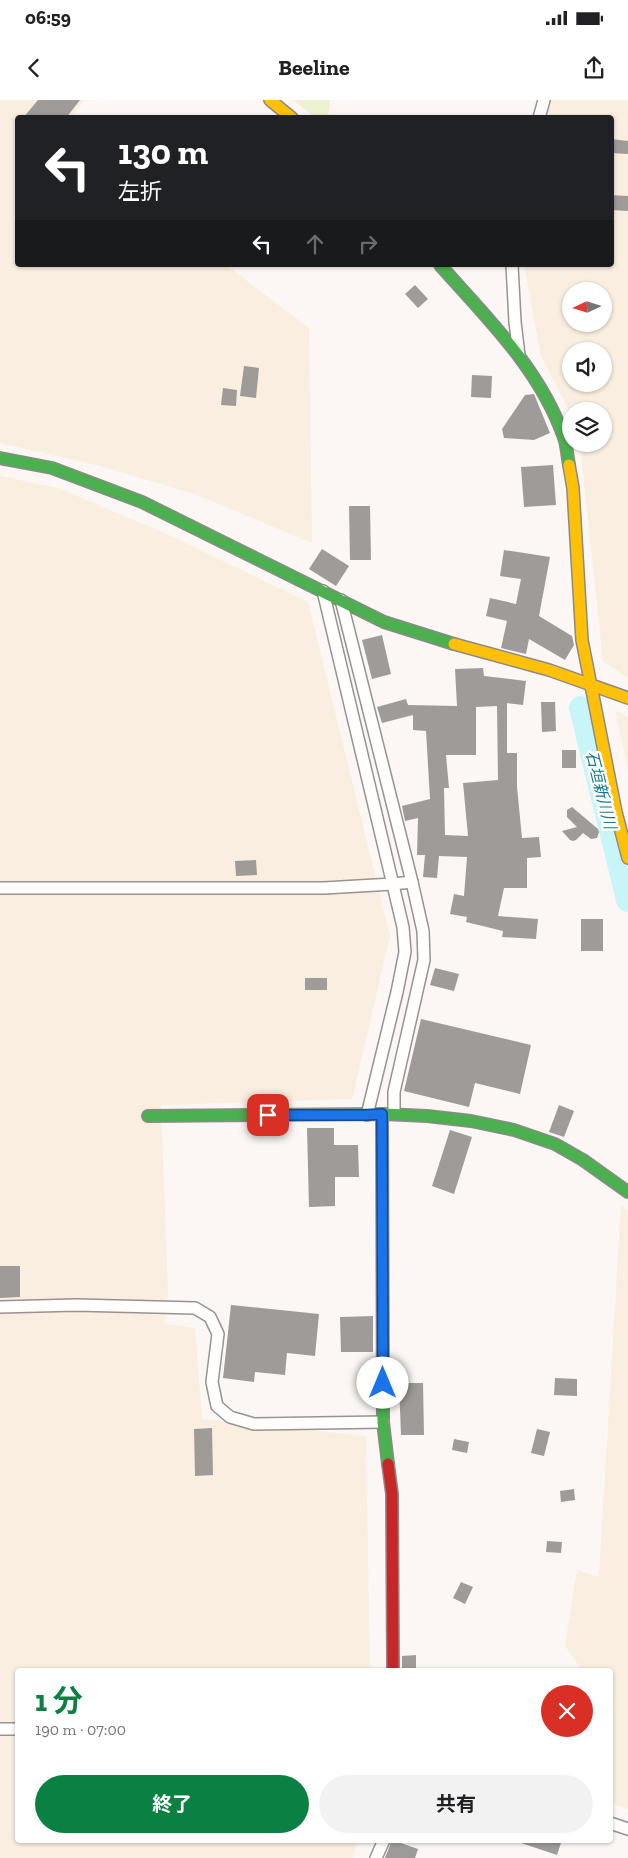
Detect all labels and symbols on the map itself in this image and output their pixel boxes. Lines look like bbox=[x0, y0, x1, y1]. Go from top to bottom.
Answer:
north arrow bbox=[562, 282, 612, 332]
water label: 石垣新川川 bbox=[582, 749, 620, 833]
pin bbox=[247, 1094, 289, 1136]
position arrow bbox=[356, 1356, 408, 1408]

